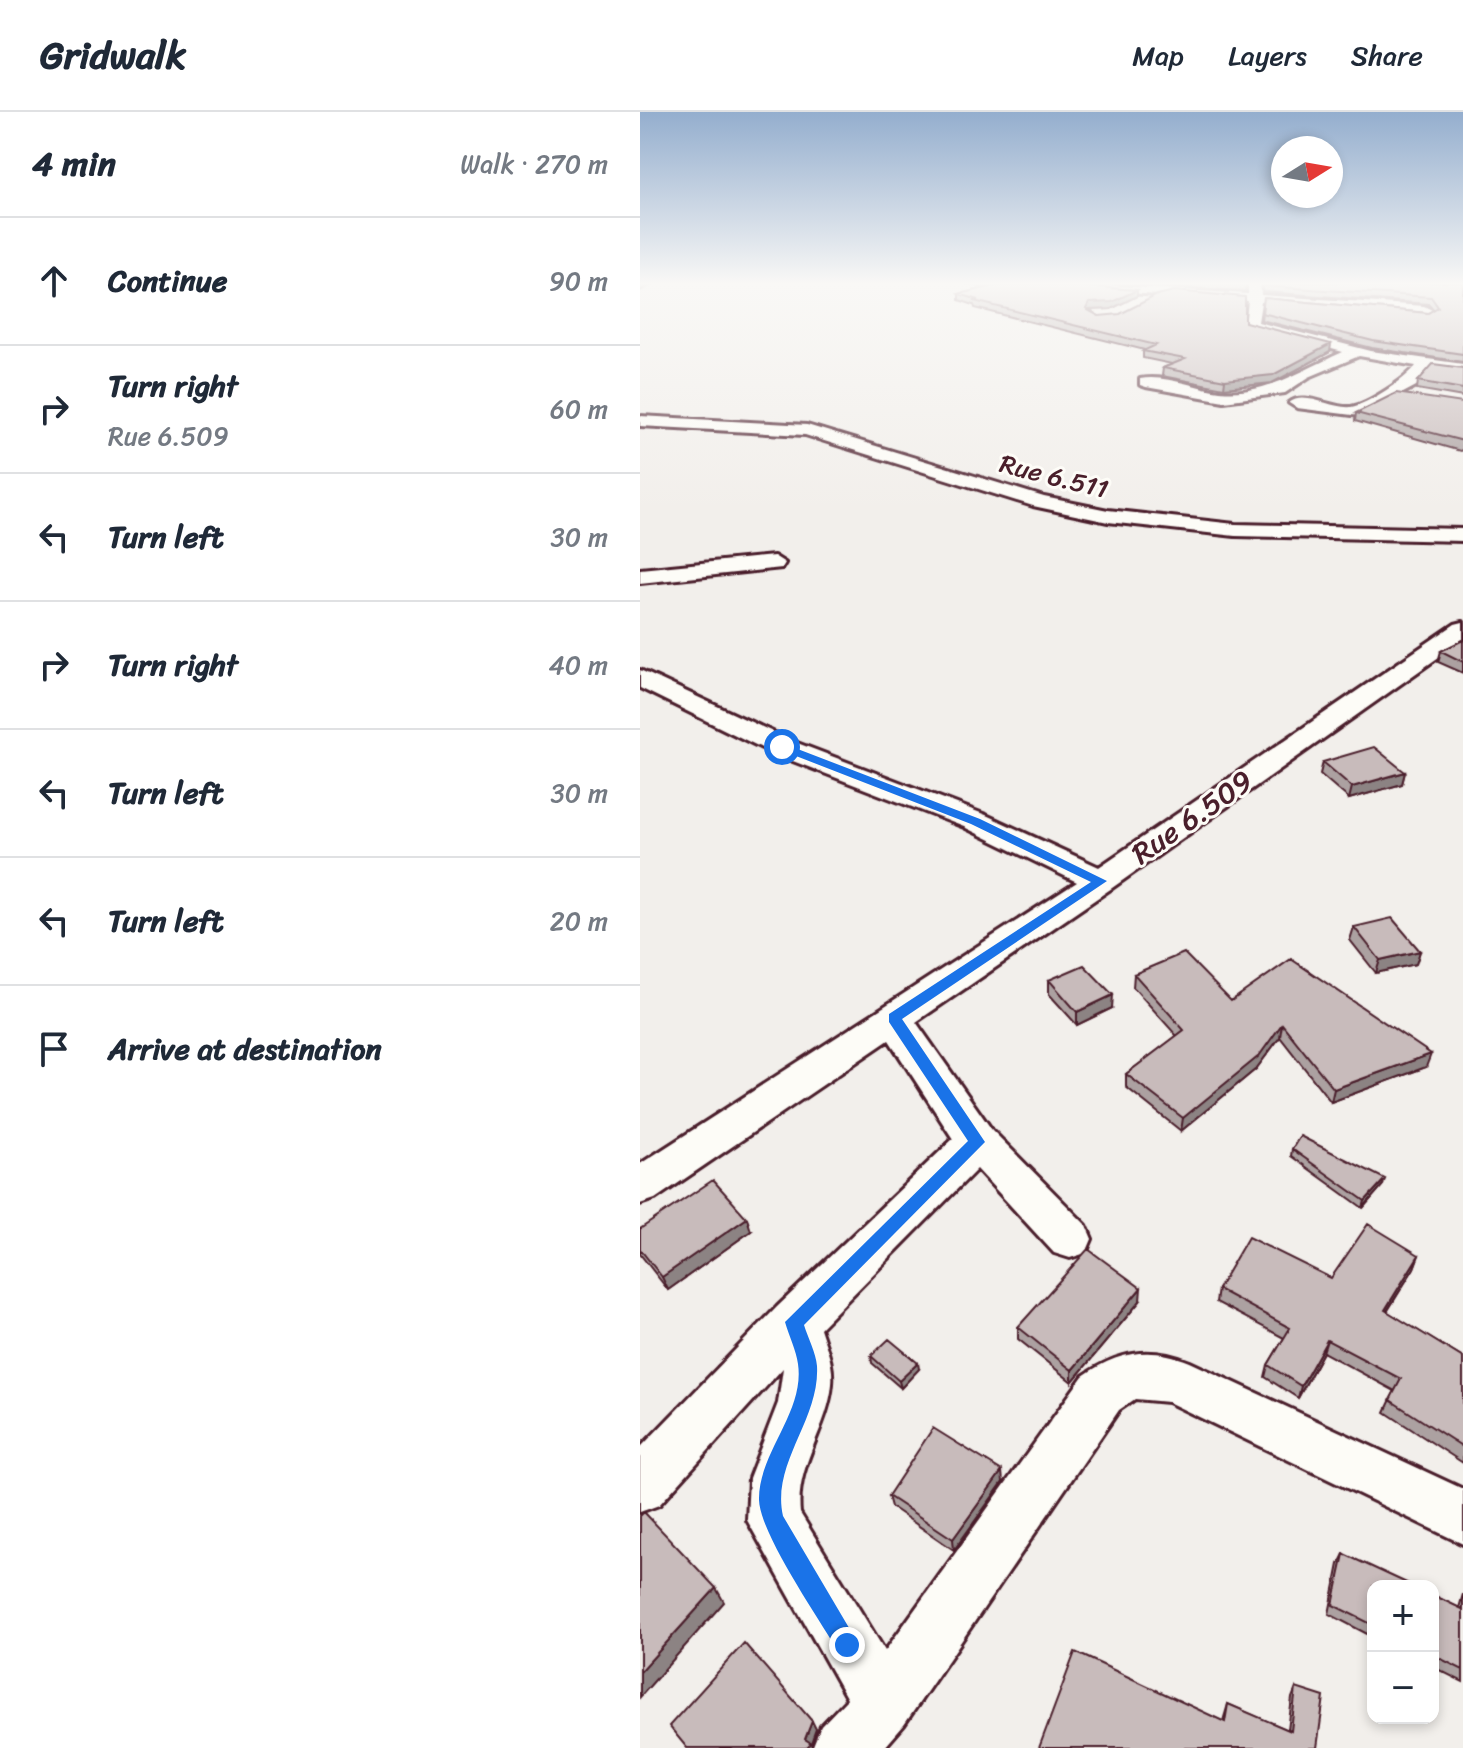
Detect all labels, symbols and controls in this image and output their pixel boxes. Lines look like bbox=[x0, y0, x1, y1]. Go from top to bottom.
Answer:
text: Gridwalk bbox=[40, 22, 186, 89]
text: Map bbox=[1132, 31, 1184, 80]
text: Layers bbox=[1228, 31, 1307, 80]
text: Share bbox=[1351, 31, 1423, 80]
text: 4 min bbox=[32, 134, 116, 194]
north arrow bbox=[1271, 136, 1343, 208]
text: Walk · 270 m bbox=[460, 141, 608, 187]
text: Continue bbox=[108, 254, 227, 308]
text: 90 m bbox=[549, 258, 608, 304]
icon: ahead bbox=[32, 259, 76, 303]
text: Turn right bbox=[108, 359, 238, 413]
text: 60 m bbox=[550, 386, 608, 432]
icon: right bbox=[32, 387, 76, 431]
text: Rue 6.509 bbox=[108, 413, 229, 459]
street label: Rue 6.511 bbox=[995, 440, 1113, 512]
text: Turn left bbox=[108, 510, 224, 564]
text: 30 m bbox=[551, 514, 608, 560]
icon: left bbox=[32, 515, 76, 559]
text: Turn right bbox=[108, 638, 238, 692]
text: 40 m bbox=[549, 642, 608, 688]
icon: right bbox=[32, 643, 76, 687]
route start bbox=[764, 729, 800, 765]
street label: Rue 6.509 bbox=[1119, 755, 1265, 879]
text: Turn left bbox=[108, 766, 224, 820]
text: 30 m bbox=[551, 770, 608, 816]
icon: left bbox=[32, 771, 76, 815]
text: Turn left bbox=[108, 894, 224, 948]
text: 20 m bbox=[550, 898, 608, 944]
icon: left bbox=[32, 899, 76, 943]
text: Arrive at destination bbox=[108, 1022, 382, 1076]
icon: arrive bbox=[32, 1027, 76, 1071]
map controls bbox=[1367, 1580, 1439, 1724]
button: + bbox=[1367, 1580, 1439, 1652]
route end bbox=[829, 1627, 865, 1663]
button: − bbox=[1367, 1652, 1439, 1724]

